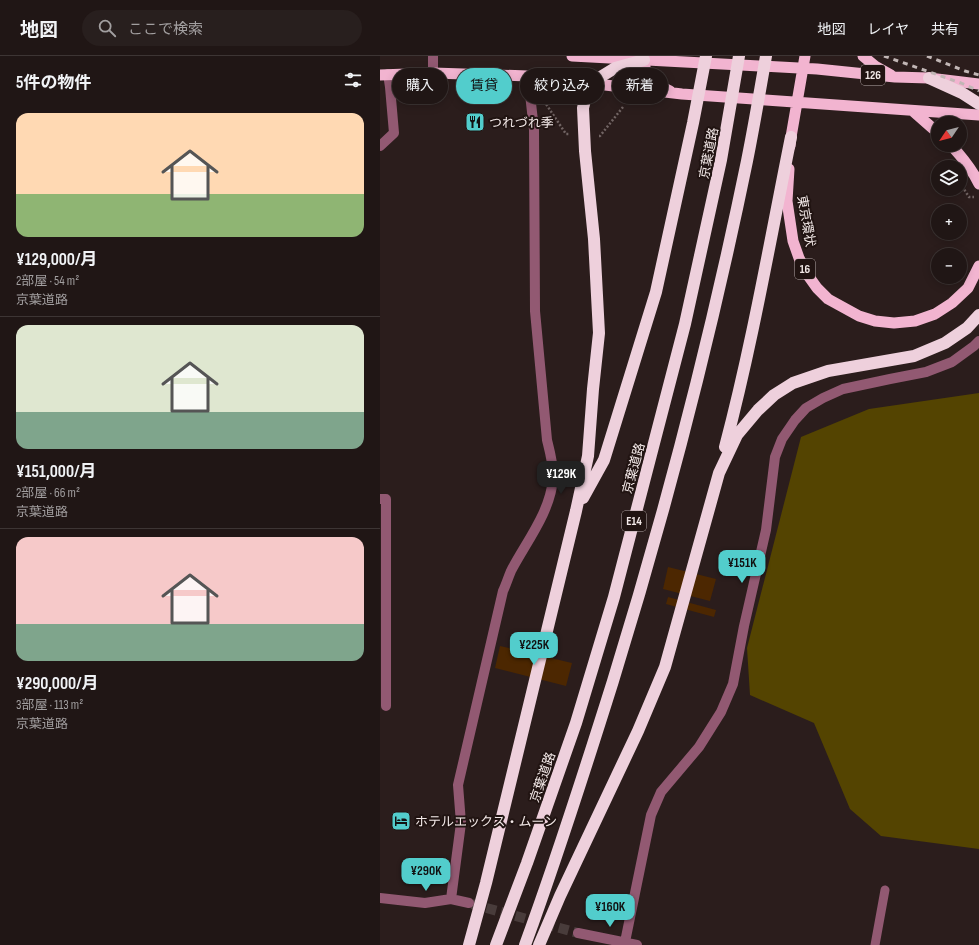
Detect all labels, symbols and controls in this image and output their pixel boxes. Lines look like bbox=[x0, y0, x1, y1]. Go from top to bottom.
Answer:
search box bbox=[82, 10, 362, 46]
icon: search bbox=[96, 17, 118, 39]
text: 地図 bbox=[20, 19, 58, 42]
text: ここで検索 bbox=[128, 20, 203, 39]
text: 地図 bbox=[817, 21, 845, 38]
text: レイヤ bbox=[867, 21, 909, 38]
text: 共有 bbox=[931, 21, 959, 38]
road number: 126 bbox=[861, 65, 885, 85]
chip: 購入 bbox=[392, 68, 448, 104]
chip: 賃貸 bbox=[456, 68, 512, 104]
chip: 絞り込み bbox=[520, 68, 604, 104]
chip: 新着 bbox=[612, 68, 668, 104]
icon: filters bbox=[342, 69, 364, 91]
text: 5件の物件 bbox=[16, 73, 91, 93]
restaurant icon: つれづれ季 bbox=[464, 111, 486, 133]
place label: つれづれ季 bbox=[489, 115, 554, 131]
north arrow bbox=[931, 116, 967, 152]
map controls bbox=[931, 116, 967, 284]
street label: 京葉道路 bbox=[696, 126, 722, 180]
icon: home bbox=[154, 139, 226, 211]
button: layers bbox=[931, 160, 967, 196]
street label: 東京環状 bbox=[794, 194, 818, 248]
button: + bbox=[931, 204, 967, 240]
button: − bbox=[931, 248, 967, 284]
text: ¥129,000/月 bbox=[16, 250, 98, 270]
road number: 16 bbox=[795, 259, 815, 279]
text: 2部屋 · 54 m² bbox=[16, 273, 79, 289]
text: 京葉道路 bbox=[16, 292, 68, 308]
icon: home bbox=[154, 351, 226, 423]
street label: 京葉道路 bbox=[620, 441, 648, 495]
pin: ¥129K bbox=[533, 461, 589, 495]
text: ¥151,000/月 bbox=[16, 462, 97, 482]
text: ¥129K bbox=[546, 466, 576, 482]
text: 2部屋 · 66 m² bbox=[16, 485, 80, 501]
text: 京葉道路 bbox=[16, 504, 68, 520]
road number: E14 bbox=[622, 511, 646, 531]
pin: ¥151K bbox=[714, 550, 770, 584]
text: ¥151K bbox=[727, 555, 757, 571]
icon: home bbox=[154, 563, 226, 635]
pin: ¥225K bbox=[506, 632, 562, 666]
text: ¥225K bbox=[519, 637, 549, 653]
text: ¥290,000/月 bbox=[16, 674, 99, 694]
text: 3部屋 · 113 m² bbox=[16, 697, 83, 713]
text: 京葉道路 bbox=[16, 716, 68, 732]
street label: 京葉道路 bbox=[527, 750, 559, 805]
hotel icon: ホテルエックス・ムーン bbox=[390, 810, 412, 832]
place label: ホテルエックス・ムーン bbox=[415, 814, 557, 830]
pin: ¥290K bbox=[398, 858, 454, 892]
text: ¥290K bbox=[410, 863, 442, 879]
pin: ¥160K bbox=[582, 894, 638, 928]
text: ¥160K bbox=[595, 899, 625, 915]

